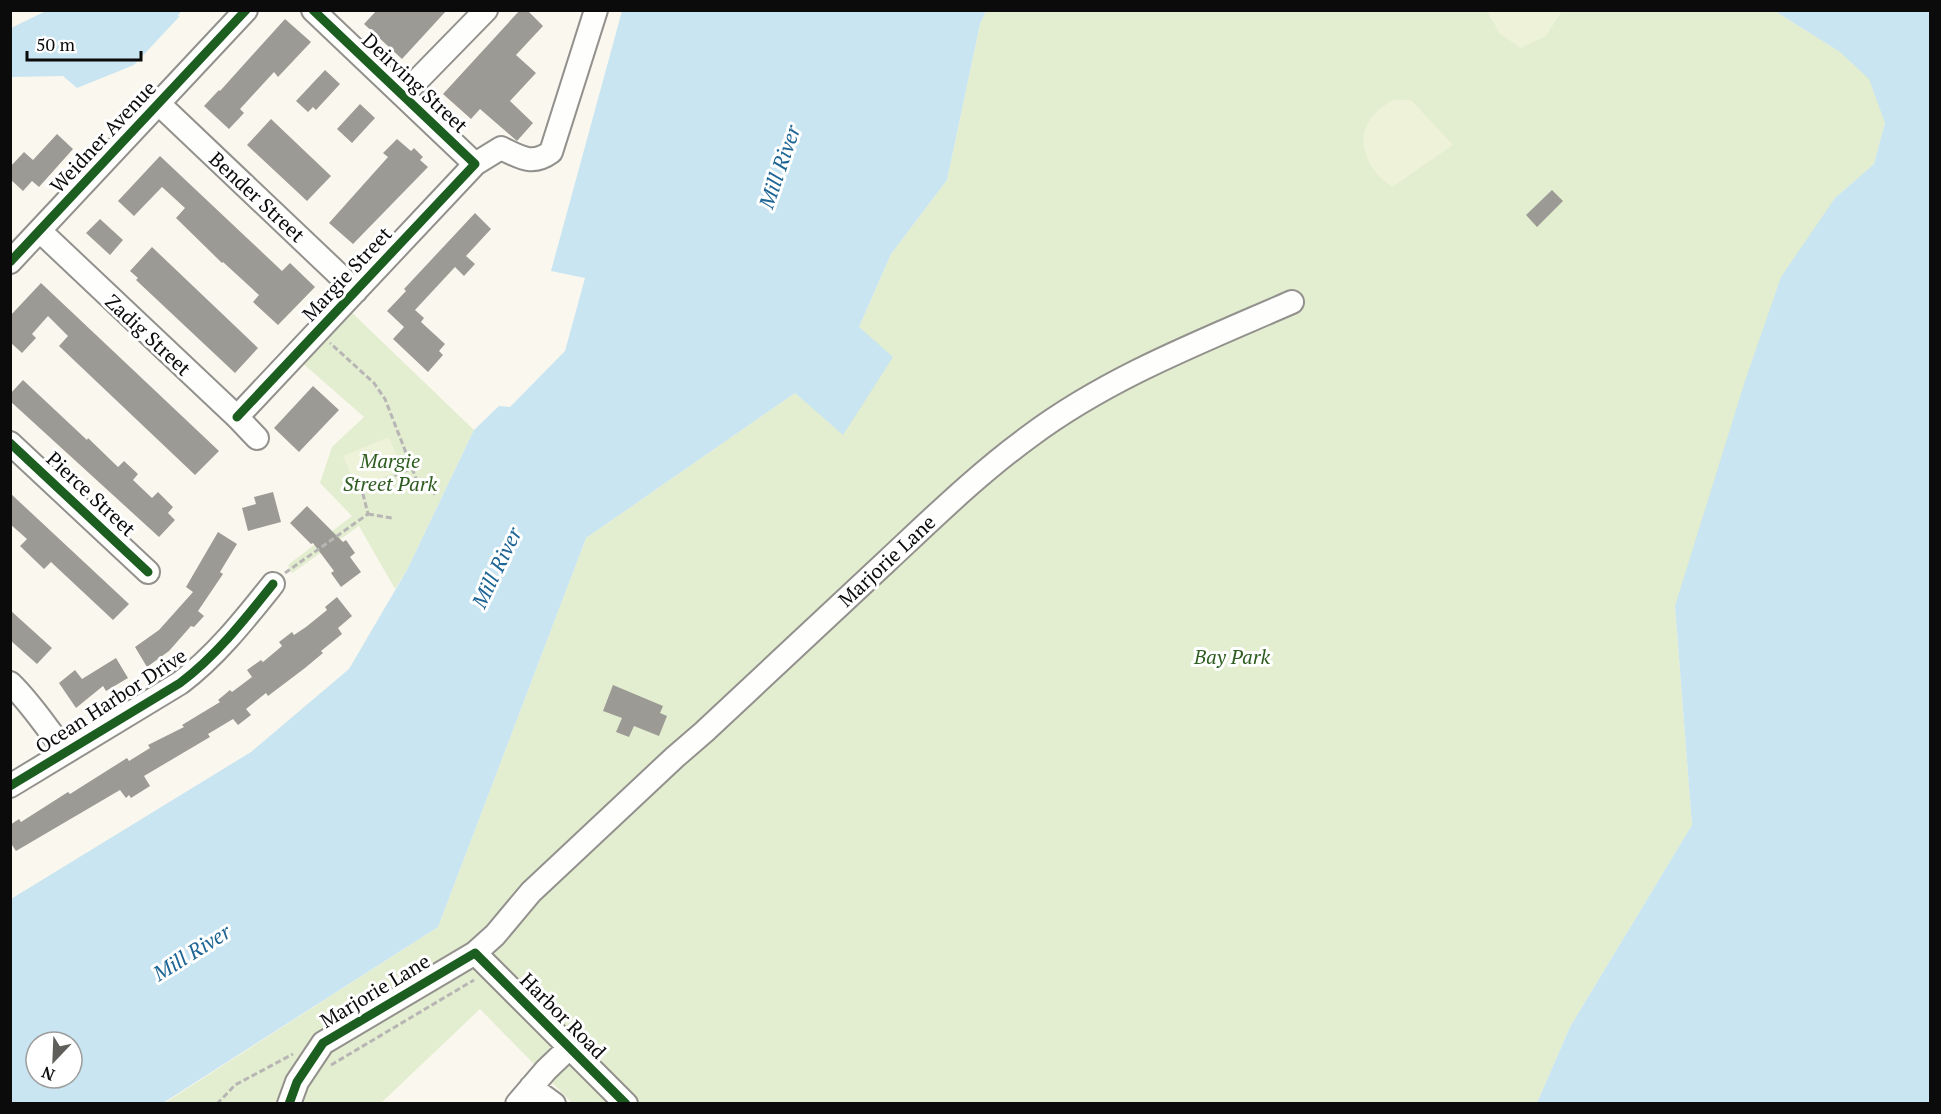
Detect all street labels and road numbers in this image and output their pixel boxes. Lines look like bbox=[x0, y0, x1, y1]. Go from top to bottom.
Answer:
street label: Deirving Street bbox=[357, 27, 474, 139]
street label: Weidner Avenue bbox=[44, 75, 162, 199]
street label: Bender Street bbox=[204, 145, 311, 248]
street label: Margie Street bbox=[296, 220, 398, 327]
street label: Zadig Street bbox=[100, 288, 198, 382]
street label: Pierce Street bbox=[41, 445, 142, 542]
street label: Marjorie Lane bbox=[832, 509, 941, 613]
street label: Ocean Harbor Drive bbox=[30, 642, 192, 760]
street label: Marjorie Lane bbox=[315, 947, 435, 1034]
street label: Harbor Road bbox=[514, 967, 612, 1065]

